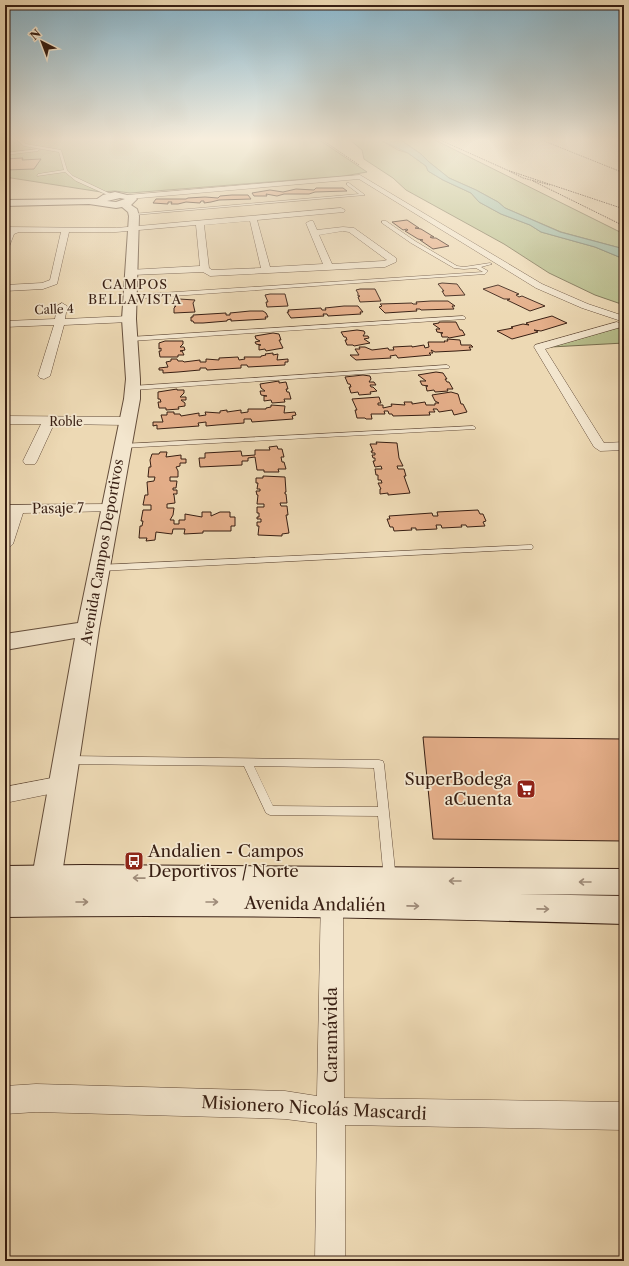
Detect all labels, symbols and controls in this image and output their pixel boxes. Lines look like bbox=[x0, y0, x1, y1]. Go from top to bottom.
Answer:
north arrow bbox=[22, 22, 62, 62]
text: N bbox=[27, 26, 44, 43]
district label: CAMPOS BELLAVISTA bbox=[88, 276, 182, 307]
street label: Calle 4 bbox=[34, 301, 74, 317]
street label: Roble bbox=[49, 414, 83, 429]
street label: Avenida Campos Deportivos bbox=[77, 458, 127, 647]
street label: Pasaje 7 bbox=[32, 499, 84, 517]
place label: SuperBodega aCuenta bbox=[404, 769, 512, 809]
supermarket icon: SuperBodega aCuenta bbox=[515, 778, 537, 800]
place label: Andalien - Campos Deportivos / Norte bbox=[147, 841, 304, 881]
bus stop icon: Andalien - Campos Deportivos / Norte bbox=[123, 850, 145, 872]
one-way arrow bbox=[133, 874, 146, 882]
one-way arrow bbox=[449, 878, 462, 885]
one-way arrow bbox=[579, 878, 592, 886]
street label: Avenida Andalién bbox=[243, 893, 386, 915]
one-way arrow bbox=[75, 898, 88, 906]
one-way arrow bbox=[205, 899, 218, 906]
one-way arrow bbox=[406, 902, 419, 909]
one-way arrow bbox=[536, 905, 549, 912]
street label: Caramávida bbox=[321, 987, 341, 1083]
street label: Misionero Nicolás Mascardi bbox=[201, 1092, 427, 1124]

